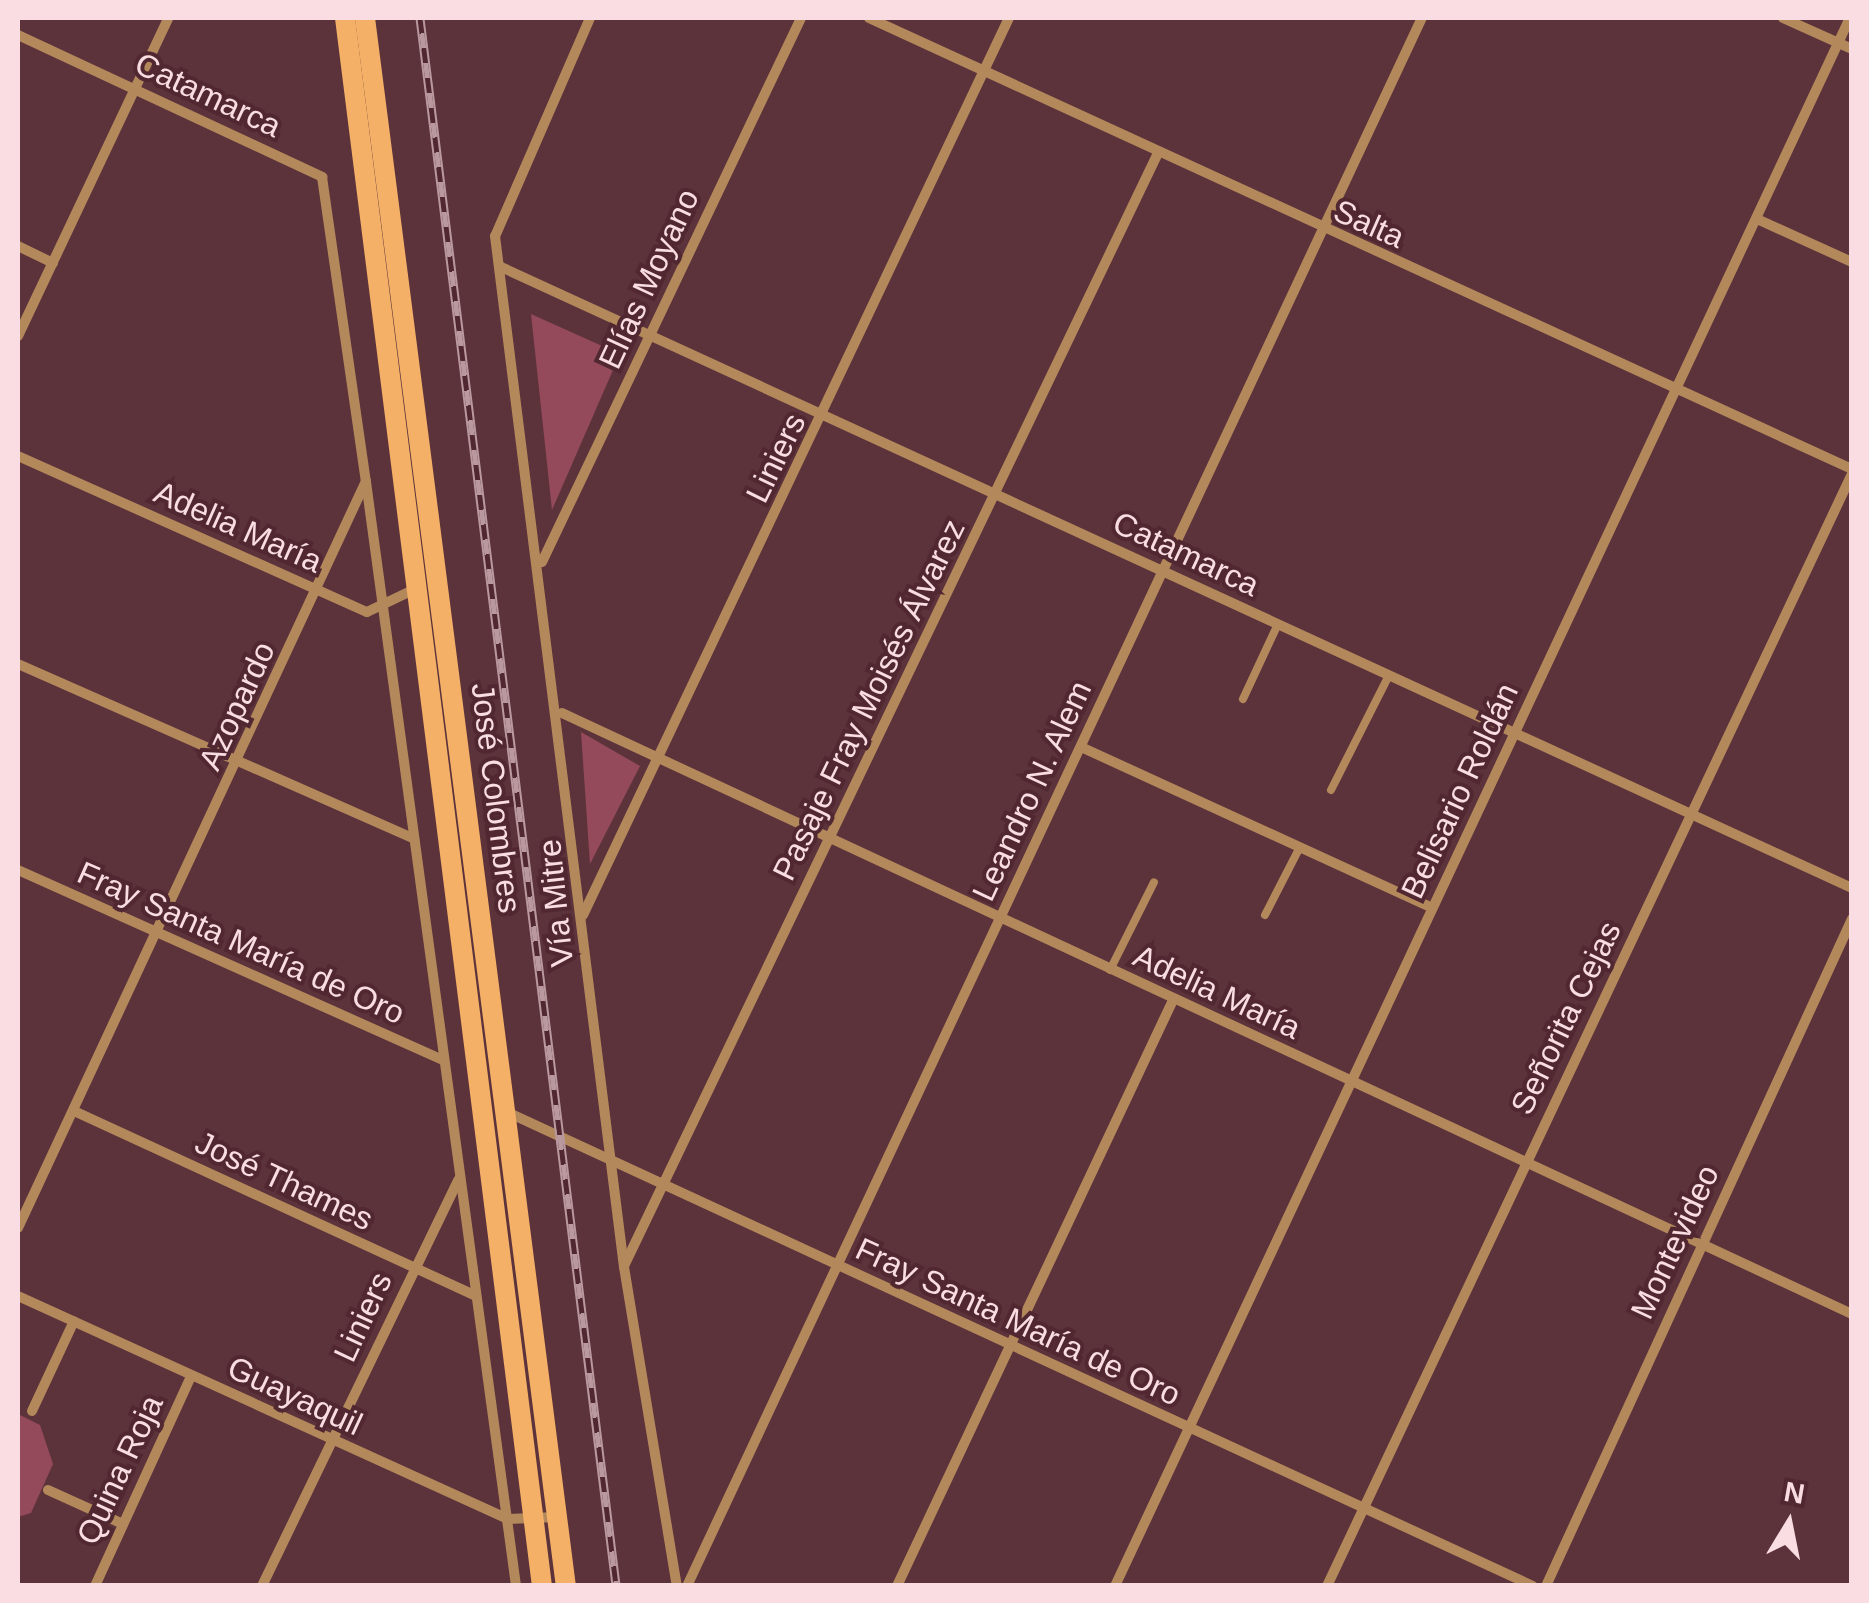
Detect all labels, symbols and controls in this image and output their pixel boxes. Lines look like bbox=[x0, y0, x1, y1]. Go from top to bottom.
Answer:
street label: Catamarca bbox=[129, 45, 287, 145]
street label: Elías Moyano bbox=[591, 183, 707, 375]
street label: Salta bbox=[1328, 192, 1410, 256]
street label: Liniers bbox=[738, 407, 814, 509]
street label: Adelia María bbox=[148, 473, 328, 581]
street label: Catamarca bbox=[1107, 504, 1265, 604]
street label: Pasaje Fray Moisés Álvarez bbox=[765, 513, 973, 887]
street label: Azopardo bbox=[191, 636, 283, 776]
street label: Leandro N. Alem bbox=[964, 674, 1100, 908]
street label: Belisario Roldán bbox=[1393, 677, 1527, 905]
street label: José Colombres bbox=[463, 681, 529, 915]
street label: Vía Mitre bbox=[530, 837, 582, 969]
street label: Fray Santa María de Oro bbox=[72, 853, 410, 1033]
street label: Señorita Cejas bbox=[1503, 915, 1629, 1121]
street label: Adelia María bbox=[1127, 937, 1307, 1047]
street label: José Thames bbox=[189, 1123, 379, 1239]
street label: Montevideo bbox=[1623, 1159, 1727, 1325]
street label: Fray Santa María de Oro bbox=[850, 1230, 1186, 1414]
street label: Liniers bbox=[326, 1266, 400, 1368]
street label: Guayaquil bbox=[222, 1348, 368, 1444]
street label: Quina Roja bbox=[69, 1389, 171, 1551]
north arrow bbox=[1739, 1473, 1839, 1573]
text: N bbox=[1782, 1476, 1807, 1510]

